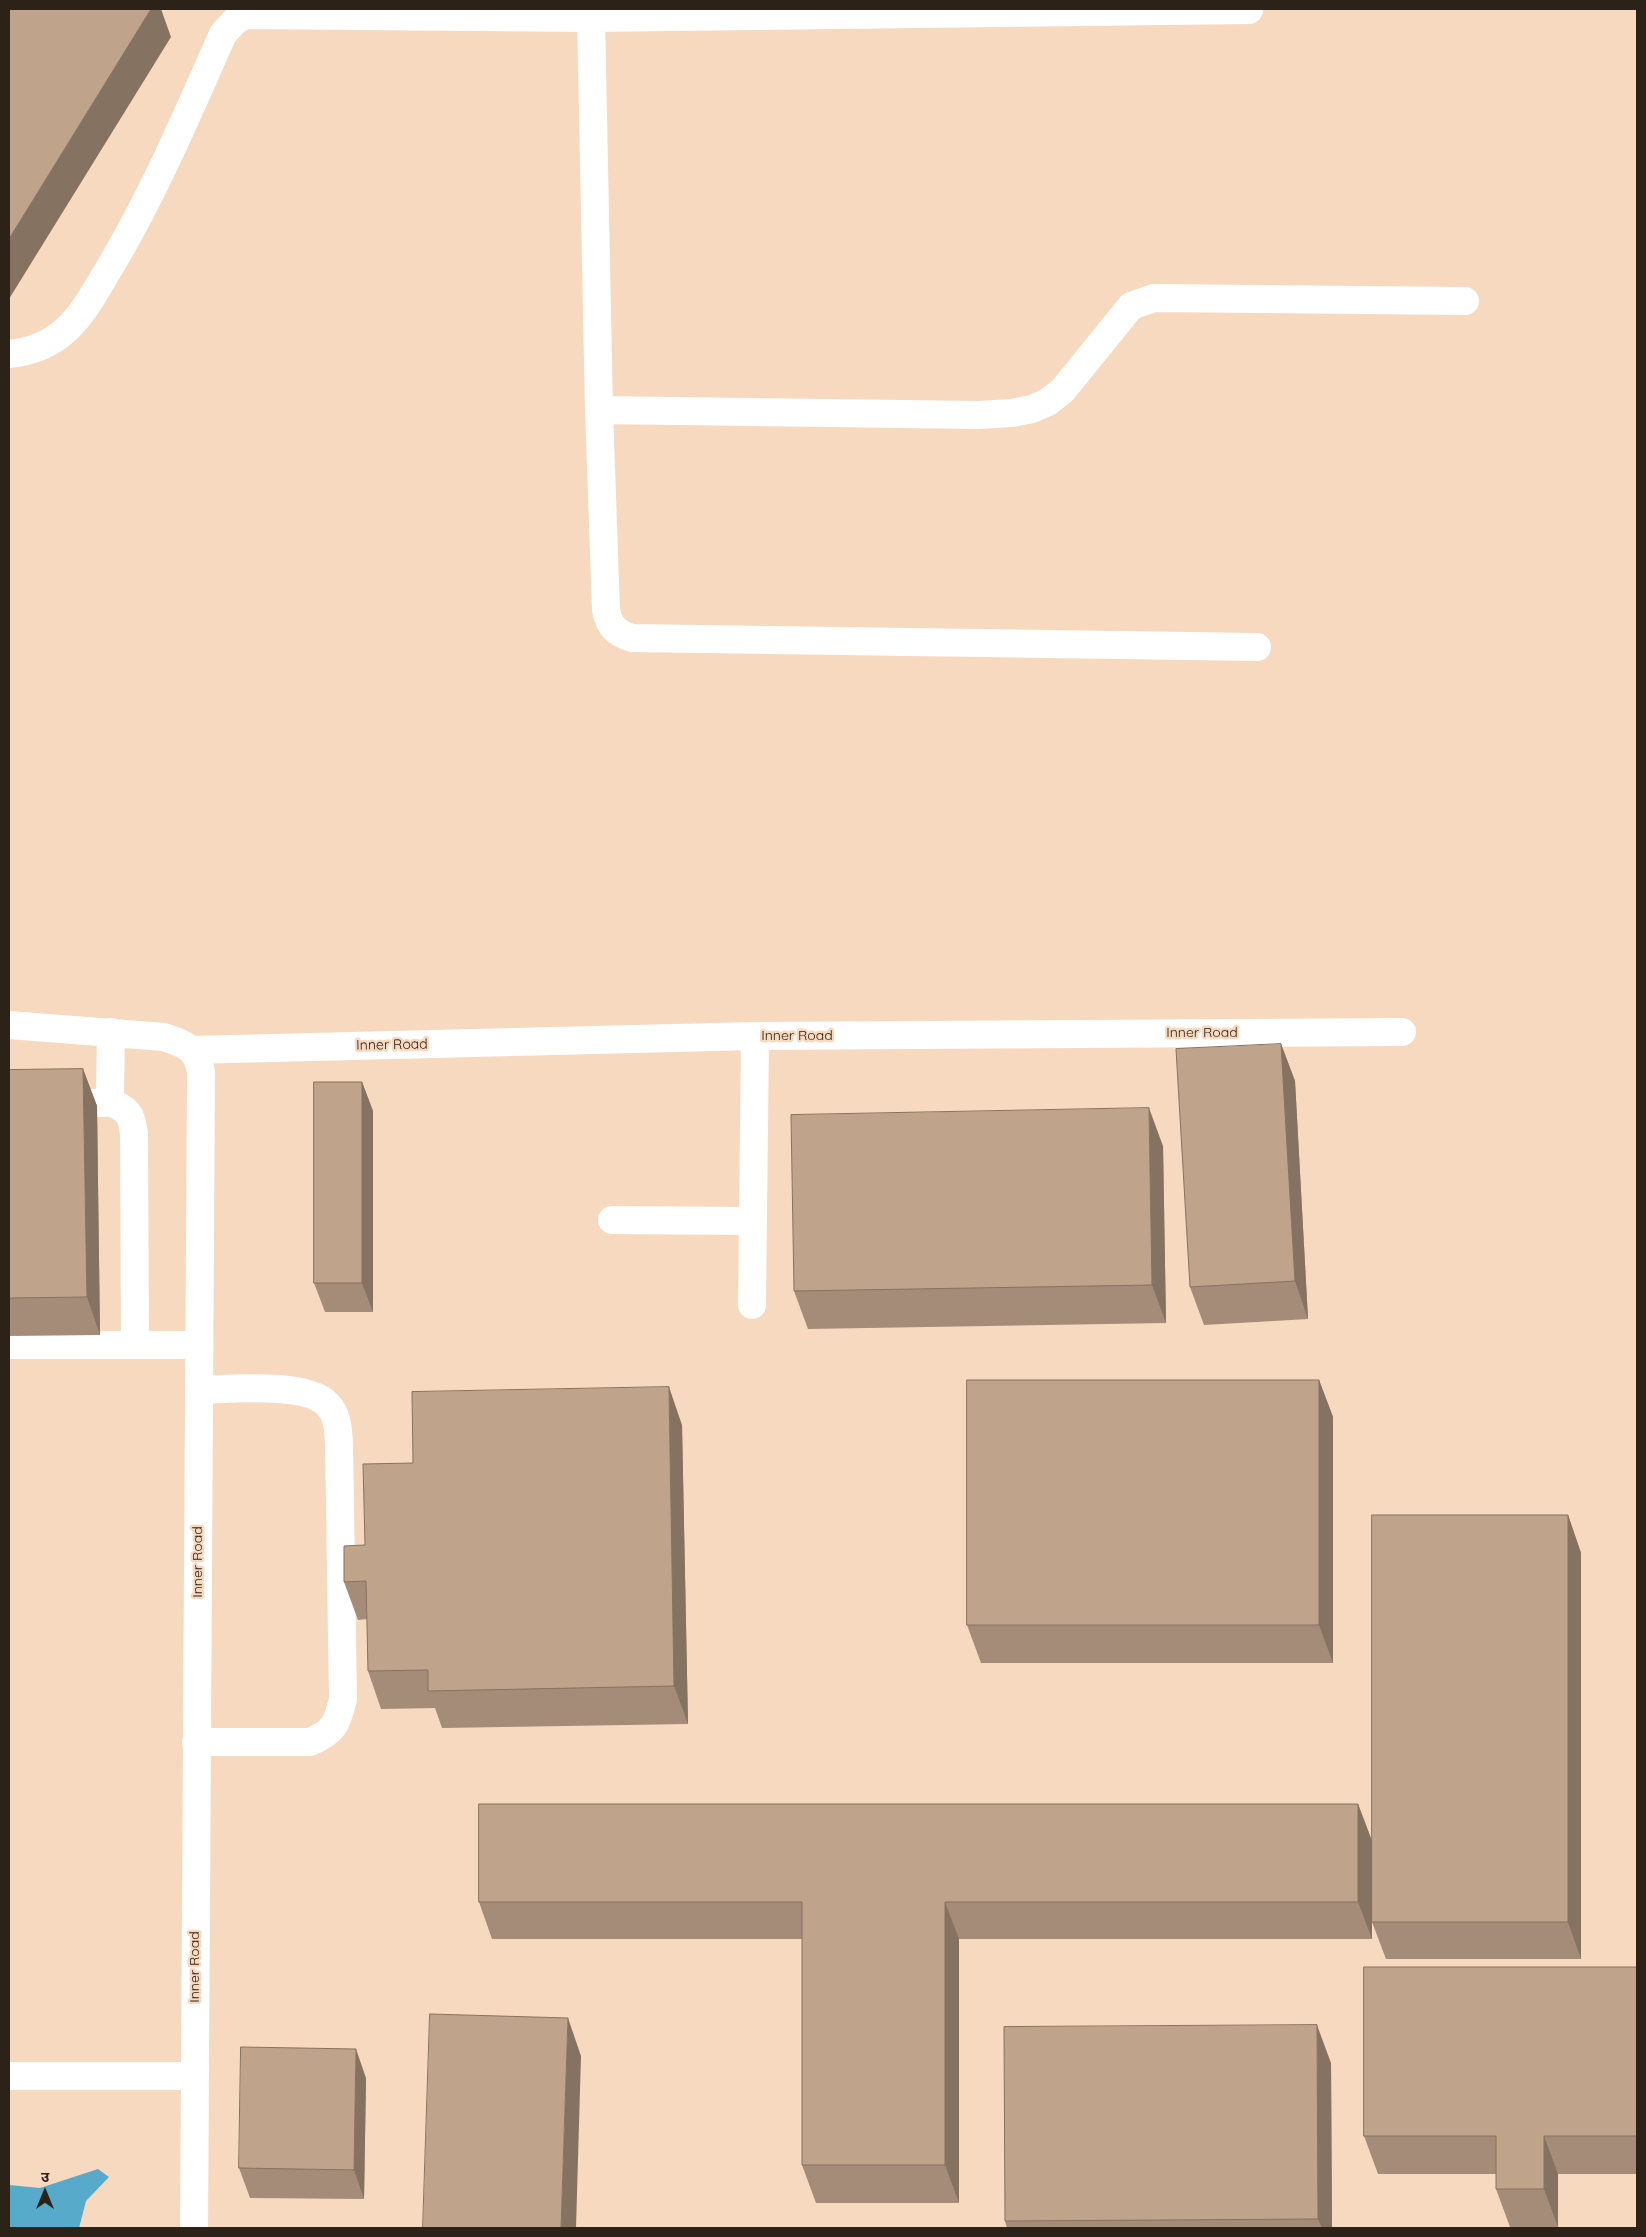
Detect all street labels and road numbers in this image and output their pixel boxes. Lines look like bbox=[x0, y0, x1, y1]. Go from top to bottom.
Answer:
street label: Inner Road bbox=[1166, 1025, 1238, 1041]
street label: Inner Road bbox=[761, 1028, 833, 1044]
street label: Inner Road bbox=[356, 1036, 428, 1054]
street label: Inner Road bbox=[190, 1526, 206, 1598]
street label: Inner Road bbox=[187, 1931, 203, 2003]

